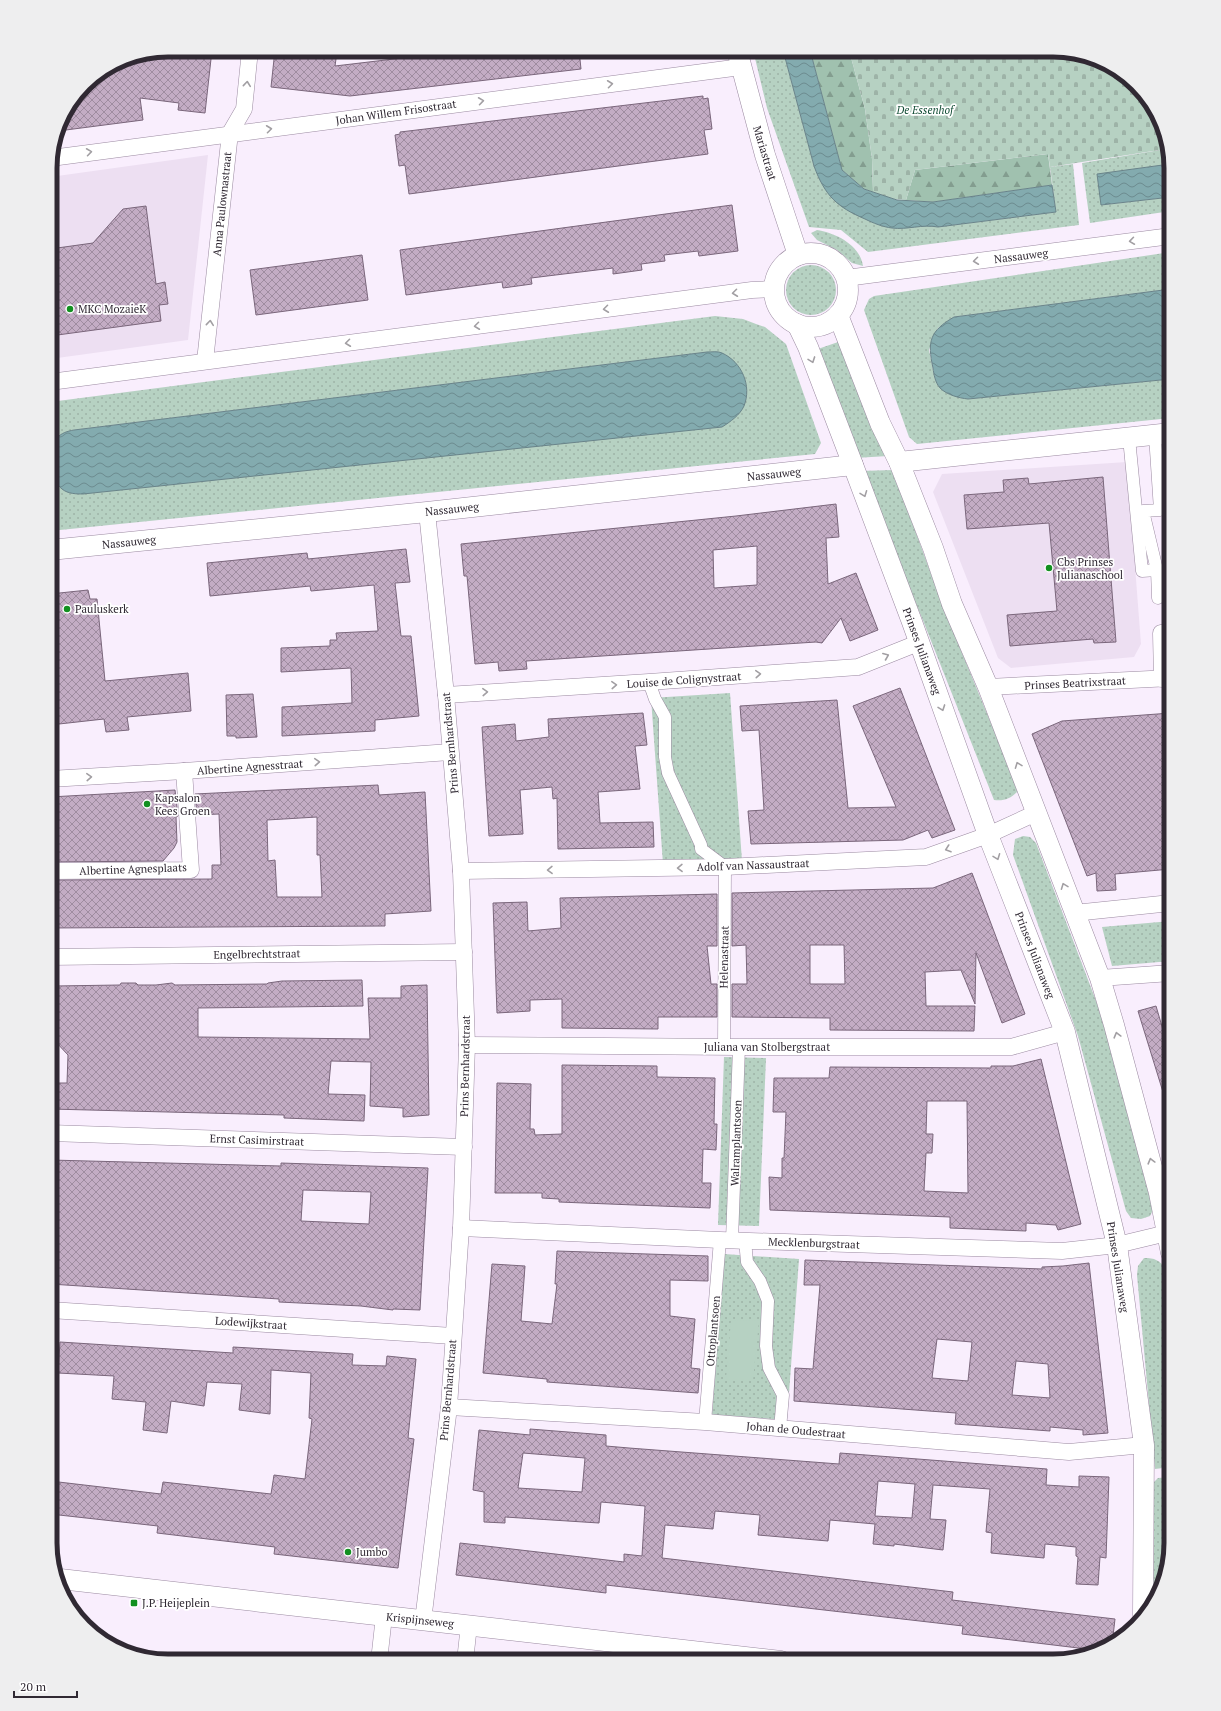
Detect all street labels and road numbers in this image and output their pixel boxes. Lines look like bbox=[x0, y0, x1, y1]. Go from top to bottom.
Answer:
street label: Johan Willem Frisostraat bbox=[335, 97, 457, 127]
street label: Mariastraat bbox=[750, 124, 780, 182]
street label: Anna Paulownastraat bbox=[210, 151, 234, 257]
street label: Nassauweg bbox=[993, 246, 1049, 266]
street label: Nassauweg bbox=[746, 464, 802, 484]
street label: Nassauweg bbox=[424, 499, 480, 519]
street label: Nassauweg bbox=[101, 532, 157, 552]
street label: Prinses Julianaweg bbox=[900, 605, 944, 697]
street label: Louise de Colignystraat bbox=[626, 669, 742, 691]
street label: Prinses Beatrixstraat bbox=[1024, 673, 1126, 693]
street label: Prins Bernhardstraat bbox=[439, 692, 461, 794]
street label: Albertine Agnesstraat bbox=[196, 756, 304, 778]
street label: Adolf van Nassaustraat bbox=[696, 856, 810, 874]
street label: Albertine Agnesplaats bbox=[79, 860, 187, 878]
street label: Prinses Julianaweg bbox=[1012, 910, 1058, 1001]
street label: Helenastraat bbox=[716, 926, 732, 988]
street label: Engelbrechtstraat bbox=[213, 946, 301, 962]
street label: Prins Bernhardstraat bbox=[457, 1015, 473, 1117]
street label: Juliana van Stolbergstraat bbox=[704, 1040, 830, 1054]
street label: Walramplantsoen bbox=[727, 1099, 745, 1186]
street label: Ernst Casimirstraat bbox=[209, 1131, 305, 1149]
street label: Prinses Julianaweg bbox=[1104, 1221, 1132, 1314]
street label: Mecklenburgstraat bbox=[768, 1234, 860, 1252]
street label: Ottoplantsoen bbox=[703, 1295, 723, 1367]
street label: Lodewijkstraat bbox=[215, 1313, 287, 1333]
street label: Prins Bernhardstraat bbox=[437, 1339, 459, 1441]
street label: Johan de Oudestraat bbox=[746, 1419, 846, 1441]
street label: Krispijnseweg bbox=[385, 1609, 455, 1631]

